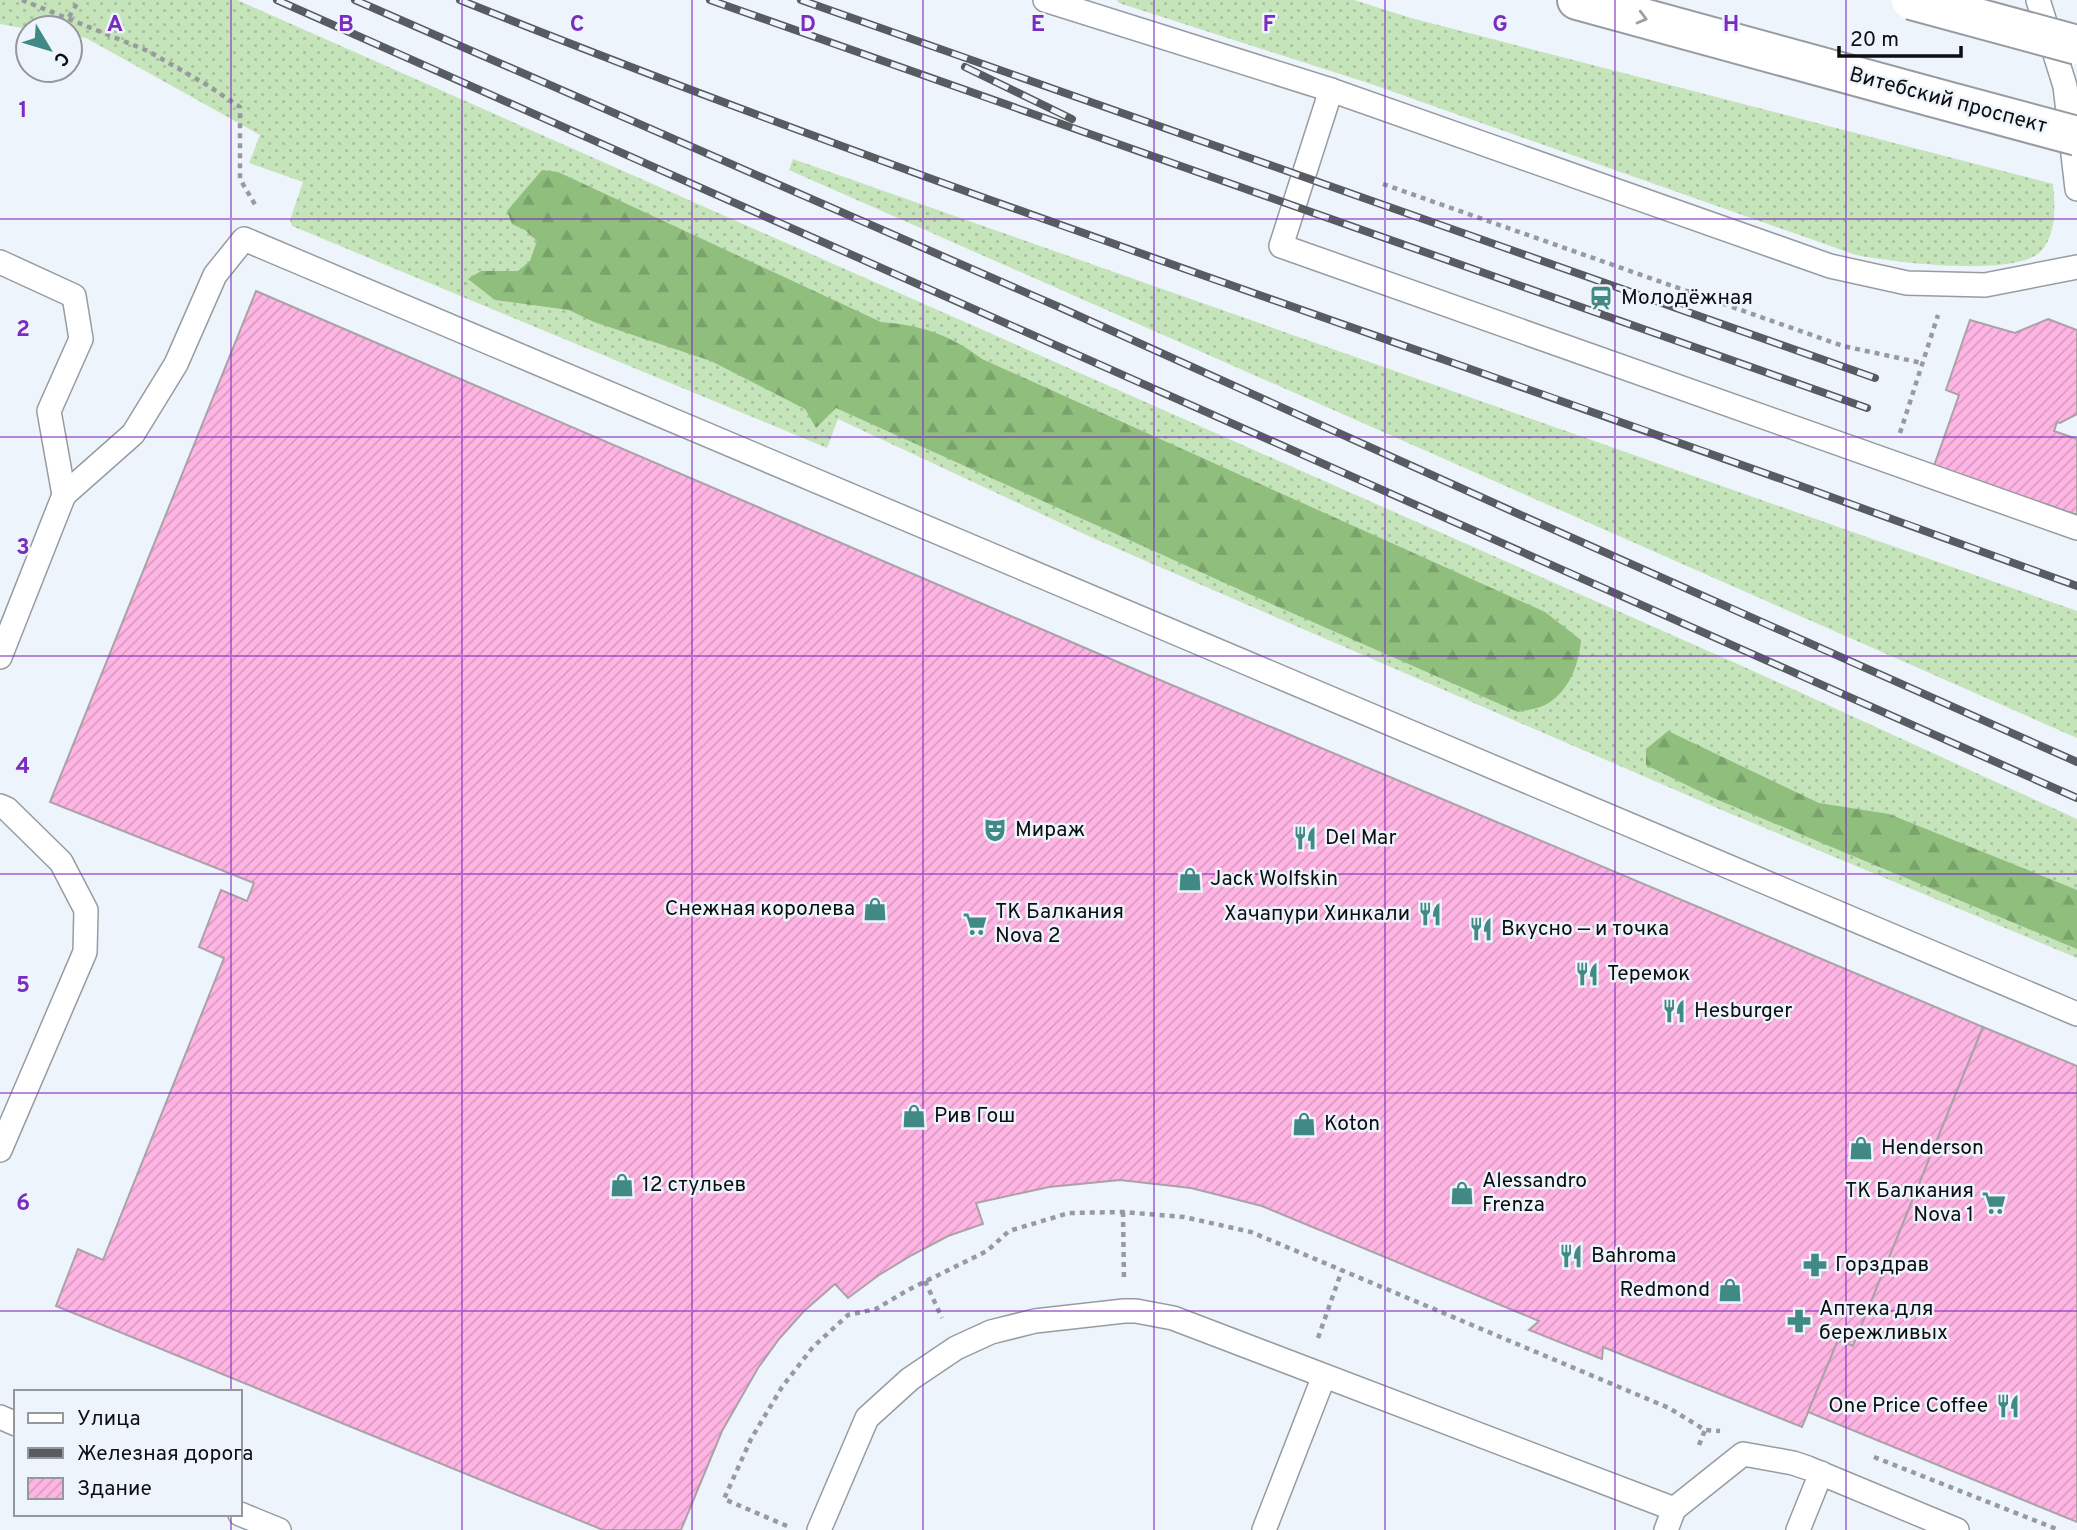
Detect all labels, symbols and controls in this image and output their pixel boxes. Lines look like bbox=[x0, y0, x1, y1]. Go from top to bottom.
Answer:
one-way arrow bbox=[1636, 10, 1648, 24]
text: A bbox=[107, 11, 123, 40]
text: B bbox=[338, 11, 354, 40]
text: C bbox=[570, 11, 584, 40]
text: D bbox=[800, 11, 816, 40]
text: E bbox=[1031, 11, 1045, 40]
text: F bbox=[1262, 11, 1276, 40]
text: G bbox=[1492, 11, 1508, 40]
text: H bbox=[1723, 11, 1739, 40]
north arrow bbox=[14, 14, 84, 84]
scale bar bbox=[1839, 14, 1962, 58]
text: 20 m bbox=[1850, 27, 1899, 54]
text: С bbox=[48, 46, 74, 70]
street label: Витебский проспект bbox=[1846, 62, 2050, 140]
text: 1 bbox=[18, 97, 28, 126]
station icon: Молодёжная bbox=[1587, 284, 1615, 312]
place label: Молодёжная bbox=[1621, 285, 1753, 312]
text: 2 bbox=[16, 316, 30, 345]
text: 3 bbox=[16, 534, 30, 563]
text: 4 bbox=[16, 753, 30, 782]
theatre icon: Мираж bbox=[981, 816, 1009, 844]
place label: Мираж bbox=[1015, 817, 1085, 844]
restaurant icon: Del Mar bbox=[1291, 824, 1319, 852]
place label: Del Mar bbox=[1325, 825, 1397, 852]
shop icon: Jack Wolfskin bbox=[1176, 865, 1204, 893]
place label: Jack Wolfskin bbox=[1210, 866, 1338, 893]
shop icon: Снежная королева bbox=[861, 895, 889, 923]
place label: Снежная королева bbox=[665, 896, 855, 923]
place label: ТК Балкания Nova 2 bbox=[995, 899, 1124, 950]
restaurant icon: Хачапури Хинкали bbox=[1416, 900, 1444, 928]
place label: Хачапури Хинкали bbox=[1224, 901, 1410, 928]
supermarket icon: ТК Балкания Nova 2 bbox=[961, 910, 989, 938]
restaurant icon: Вкусно — и точка bbox=[1467, 915, 1495, 943]
place label: Вкусно — и точка bbox=[1501, 916, 1669, 943]
restaurant icon: Теремок bbox=[1573, 960, 1601, 988]
place label: Теремок bbox=[1607, 961, 1690, 988]
text: 5 bbox=[16, 972, 30, 1001]
restaurant icon: Hesburger bbox=[1660, 997, 1688, 1025]
place label: Hesburger bbox=[1694, 998, 1793, 1025]
shop icon: Рив Гош bbox=[900, 1102, 928, 1130]
place label: Рив Гош bbox=[934, 1103, 1015, 1130]
shop icon: Koton bbox=[1290, 1110, 1318, 1138]
place label: Koton bbox=[1324, 1111, 1380, 1138]
shop icon: Henderson bbox=[1847, 1134, 1875, 1162]
place label: Henderson bbox=[1881, 1135, 1984, 1162]
place label: Alessandro Frenza bbox=[1482, 1168, 1587, 1219]
shop icon: 12 стульев bbox=[608, 1171, 636, 1199]
place label: 12 стульев bbox=[642, 1172, 746, 1199]
place label: ТК Балкания Nova 1 bbox=[1845, 1178, 1974, 1229]
shop icon: Alessandro Frenza bbox=[1448, 1179, 1476, 1207]
supermarket icon: ТК Балкания Nova 1 bbox=[1980, 1189, 2008, 1217]
text: 6 bbox=[16, 1190, 30, 1219]
restaurant icon: Bahroma bbox=[1557, 1242, 1585, 1270]
place label: Bahroma bbox=[1591, 1243, 1676, 1270]
pharmacy icon: Горздрав bbox=[1801, 1251, 1829, 1279]
place label: Горздрав bbox=[1835, 1252, 1929, 1279]
shop icon: Redmond bbox=[1716, 1276, 1744, 1304]
place label: Redmond bbox=[1619, 1277, 1710, 1304]
place label: Аптека для бережливых bbox=[1819, 1296, 1948, 1347]
pharmacy icon: Аптека для бережливых bbox=[1785, 1307, 1813, 1335]
legend bbox=[14, 1390, 242, 1516]
restaurant icon: One Price Coffee bbox=[1994, 1392, 2022, 1420]
place label: One Price Coffee bbox=[1828, 1393, 1988, 1420]
text: Улица bbox=[77, 1406, 141, 1433]
text: Железная дорога bbox=[77, 1441, 253, 1468]
text: Здание bbox=[77, 1476, 152, 1503]

